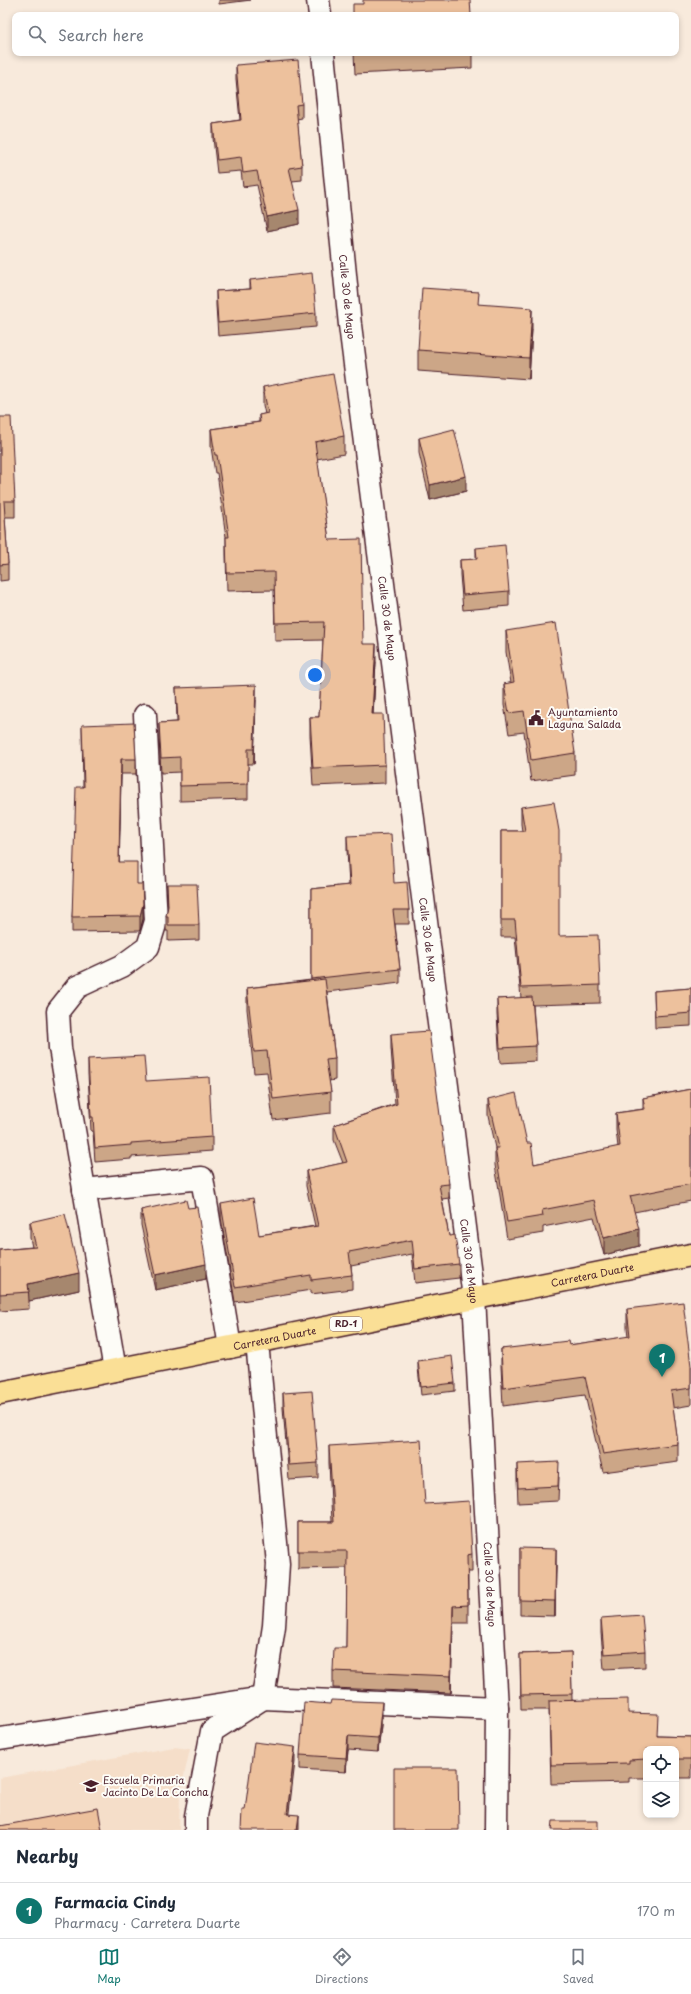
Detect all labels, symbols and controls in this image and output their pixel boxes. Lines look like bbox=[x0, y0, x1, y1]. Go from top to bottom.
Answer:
search box bbox=[12, 12, 679, 56]
icon: search bbox=[26, 23, 48, 45]
text: Search here bbox=[58, 23, 144, 46]
street label: Calle 30 de Mayo bbox=[336, 254, 360, 340]
street label: Calle 30 de Mayo bbox=[375, 575, 401, 662]
your location bbox=[305, 665, 325, 685]
place label: Ayuntamiento Laguna Salada bbox=[548, 704, 622, 731]
public building icon: Ayuntamiento Laguna Salada bbox=[527, 709, 545, 727]
street label: Calle 30 de Mayo bbox=[416, 896, 442, 983]
street label: Calle 30 de Mayo bbox=[457, 1218, 482, 1304]
street label: Carretera Duarte bbox=[549, 1259, 635, 1290]
road number: RD-1 bbox=[330, 1317, 362, 1331]
street label: Carretera Duarte bbox=[232, 1322, 317, 1353]
pin: 1 bbox=[649, 1344, 675, 1377]
street label: Calle 30 de Mayo bbox=[481, 1541, 500, 1628]
map controls bbox=[643, 1746, 679, 1818]
button: locate bbox=[643, 1746, 679, 1782]
place label: Escuela Primaria Jacinto De La Concha bbox=[103, 1772, 209, 1799]
school or university icon: Escuela Primaria Jacinto De La Concha bbox=[82, 1777, 100, 1795]
button: layers bbox=[643, 1782, 679, 1818]
text: Nearby bbox=[16, 1843, 78, 1869]
text: Farmacia Cindy bbox=[54, 1890, 176, 1913]
text: 1 bbox=[26, 1901, 32, 1920]
text: 170 m bbox=[637, 1901, 675, 1920]
text: Pharmacy · Carretera Duarte bbox=[54, 1913, 240, 1932]
tab: Map bbox=[97, 1946, 121, 1987]
tab: Directions bbox=[315, 1946, 368, 1987]
tab: Saved bbox=[563, 1946, 594, 1987]

